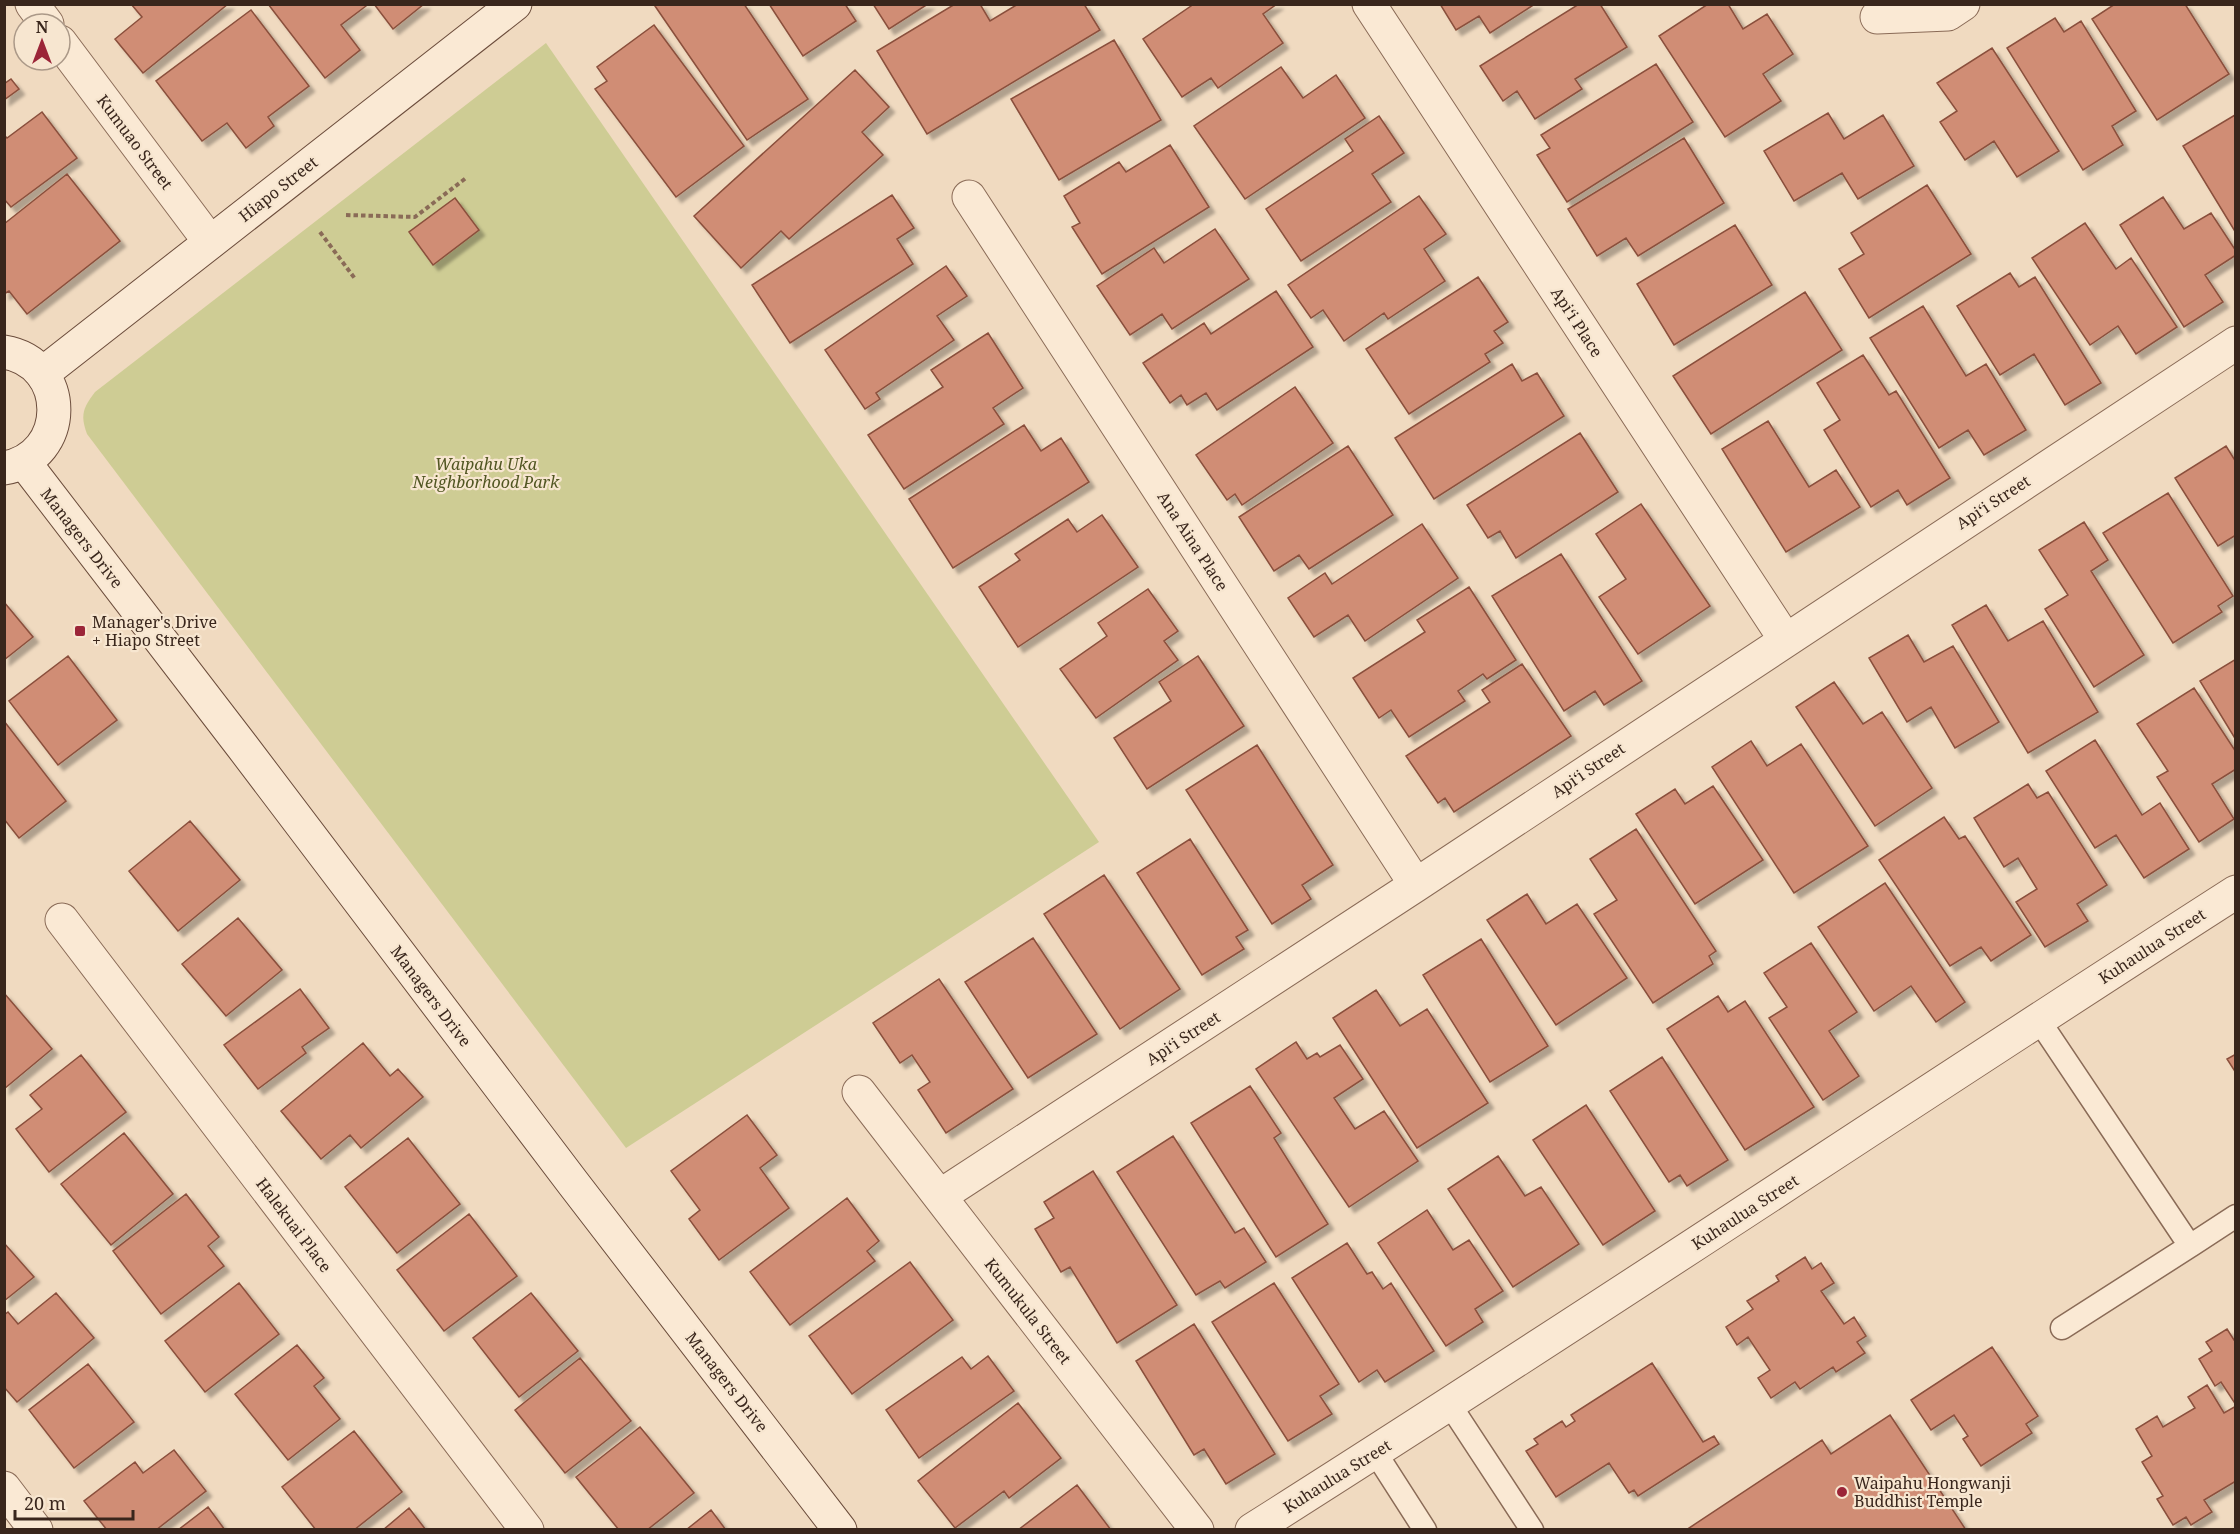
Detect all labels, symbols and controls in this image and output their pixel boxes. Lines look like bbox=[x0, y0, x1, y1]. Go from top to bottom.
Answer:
north arrow bbox=[12, 12, 72, 72]
text: N bbox=[36, 16, 49, 38]
street label: Kumuao Street bbox=[92, 90, 178, 194]
street label: Hiapo Street bbox=[234, 151, 322, 227]
street label: Apiʻi Place bbox=[1546, 283, 1608, 361]
park label: Waipahu Uka Neighborhood Park bbox=[412, 453, 560, 493]
street label: Apiʻi Street bbox=[1952, 470, 2035, 534]
street label: Managers Drive bbox=[36, 483, 128, 593]
street label: Ana Aina Place bbox=[1153, 487, 1233, 595]
place label: Manager's Drive + Hiapo Street bbox=[92, 611, 217, 651]
marker: Manager's Drive + Hiapo Street bbox=[73, 624, 87, 638]
street label: Apiʻi Street bbox=[1547, 737, 1629, 803]
street label: Kuhaulua Street bbox=[2094, 903, 2210, 989]
street label: Managers Drive bbox=[386, 941, 476, 1051]
street label: Apiʻi Street bbox=[1142, 1006, 1225, 1070]
street label: Kuhaulua Street bbox=[1687, 1169, 1803, 1255]
street label: Halekuai Place bbox=[251, 1173, 337, 1277]
street label: Kumukula Street bbox=[980, 1254, 1076, 1369]
street label: Managers Drive bbox=[681, 1327, 773, 1437]
street label: Kuhaulua Street bbox=[1279, 1434, 1395, 1518]
place label: Waipahu Hongwanji Buddhist Temple bbox=[1854, 1472, 2011, 1512]
scale bar bbox=[15, 1483, 134, 1521]
marker: Waipahu Hongwanji Buddhist Temple bbox=[1835, 1485, 1849, 1499]
text: 20 m bbox=[24, 1491, 66, 1515]

